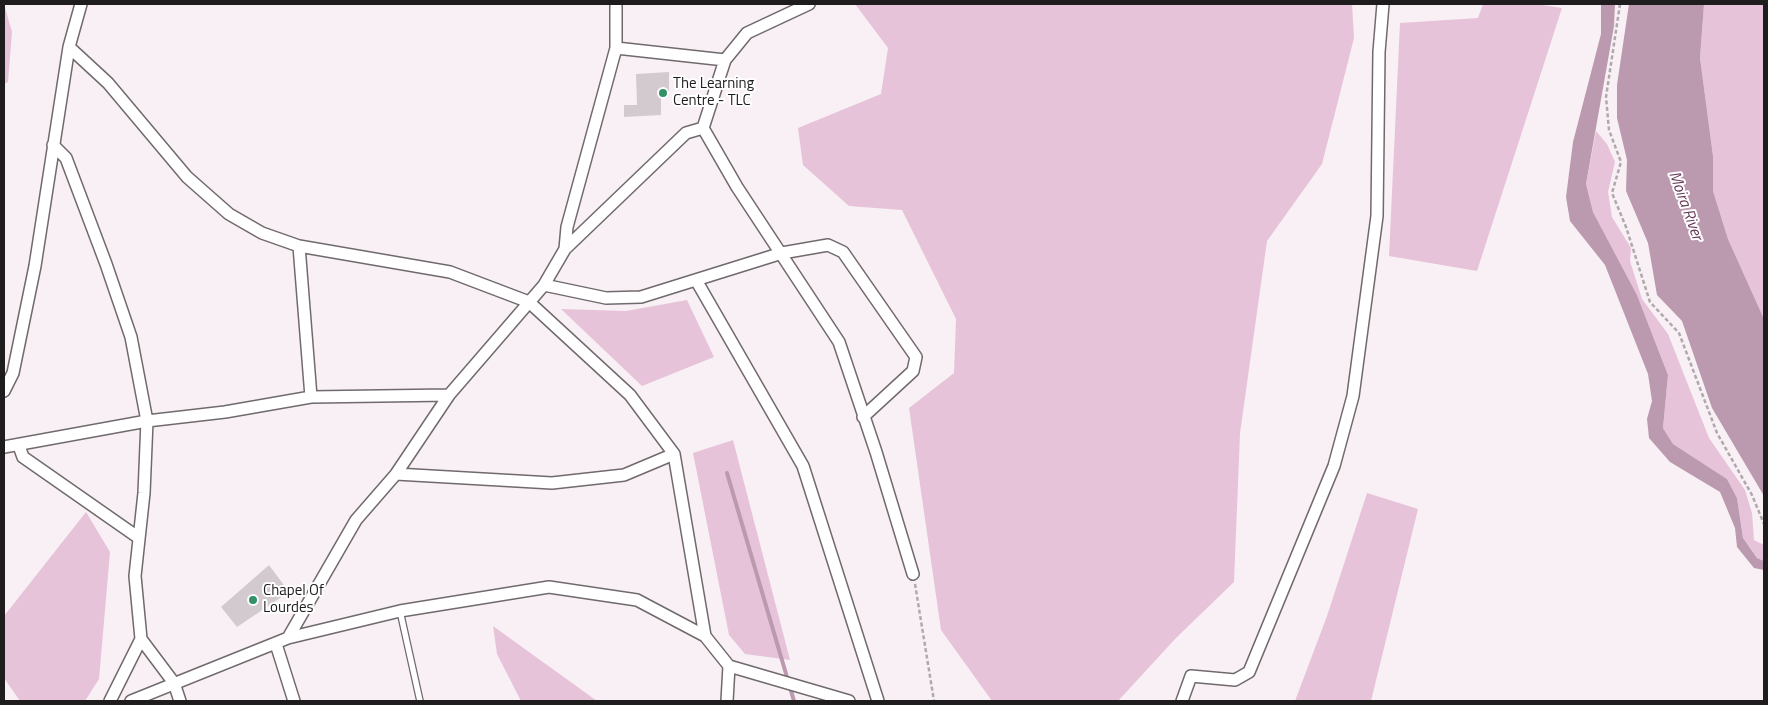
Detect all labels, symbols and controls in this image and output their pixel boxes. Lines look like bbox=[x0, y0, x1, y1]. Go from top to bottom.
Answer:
place label: The Learning Centre - TLC bbox=[673, 75, 754, 110]
marker: The Learning Centre - TLC bbox=[657, 87, 669, 99]
water label: Moira River bbox=[1664, 169, 1706, 243]
place label: Chapel Of Lourdes bbox=[263, 582, 324, 617]
marker: Chapel Of Lourdes bbox=[247, 594, 259, 606]

